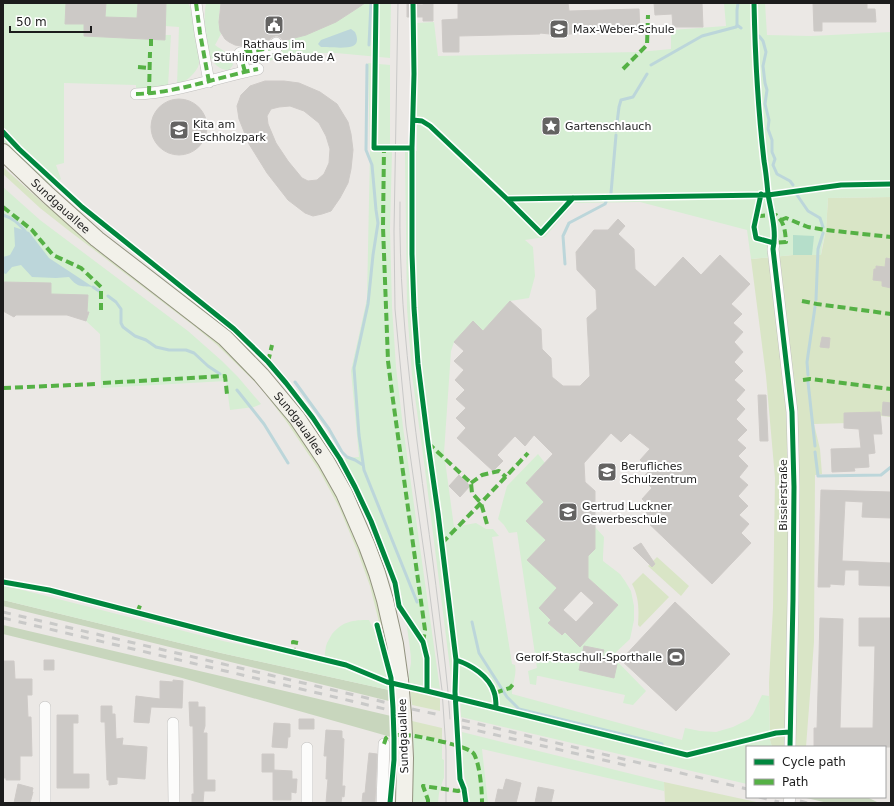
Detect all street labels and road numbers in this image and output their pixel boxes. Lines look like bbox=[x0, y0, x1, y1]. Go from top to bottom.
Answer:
street label: Sundgauallee bbox=[28, 176, 93, 237]
street label: Sundgauallee bbox=[271, 389, 326, 458]
street label: Bissierstraße bbox=[777, 459, 790, 531]
street label: Sundgauallee bbox=[396, 698, 411, 774]

